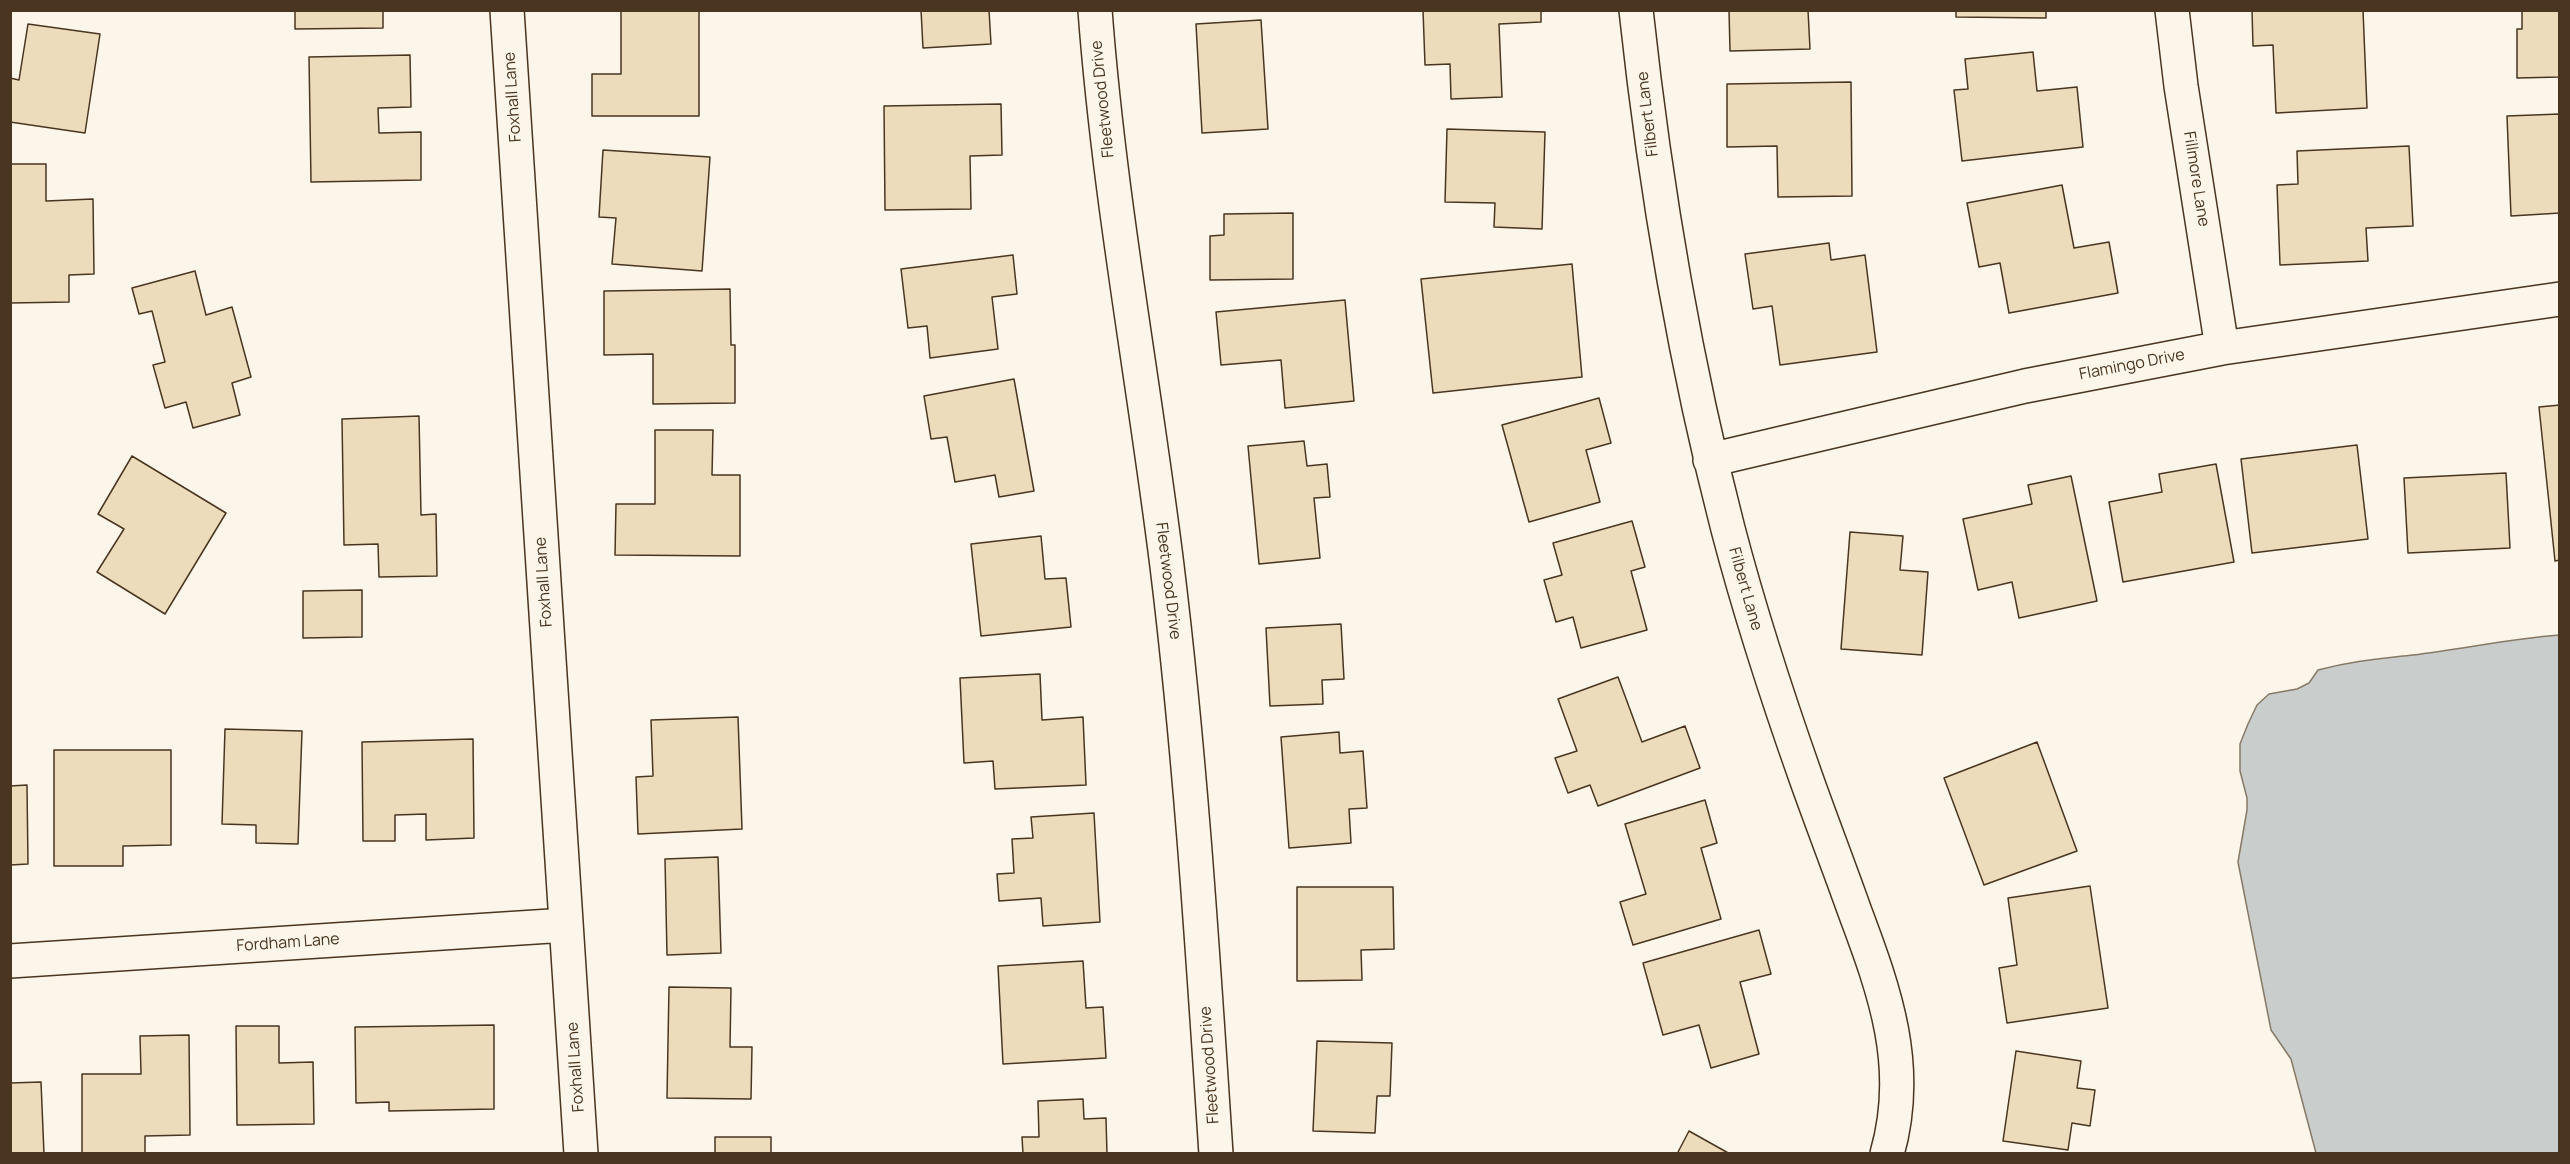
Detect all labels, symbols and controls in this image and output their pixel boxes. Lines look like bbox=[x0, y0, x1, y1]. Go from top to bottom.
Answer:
street label: Fleetwood Drive bbox=[1087, 39, 1119, 159]
street label: Foxhall Lane bbox=[500, 51, 526, 143]
street label: Filbert Lane bbox=[1633, 70, 1663, 158]
street label: Fillmore Lane bbox=[2179, 130, 2213, 228]
street label: Flamingo Drive bbox=[2078, 345, 2186, 385]
street label: Fleetwood Drive bbox=[1151, 521, 1185, 641]
street label: Foxhall Lane bbox=[531, 536, 557, 628]
street label: Filbert Lane bbox=[1724, 545, 1766, 633]
street label: Fordham Lane bbox=[236, 930, 340, 956]
street label: Fleetwood Drive bbox=[1196, 1006, 1224, 1124]
street label: Foxhall Lane bbox=[563, 1021, 589, 1113]

